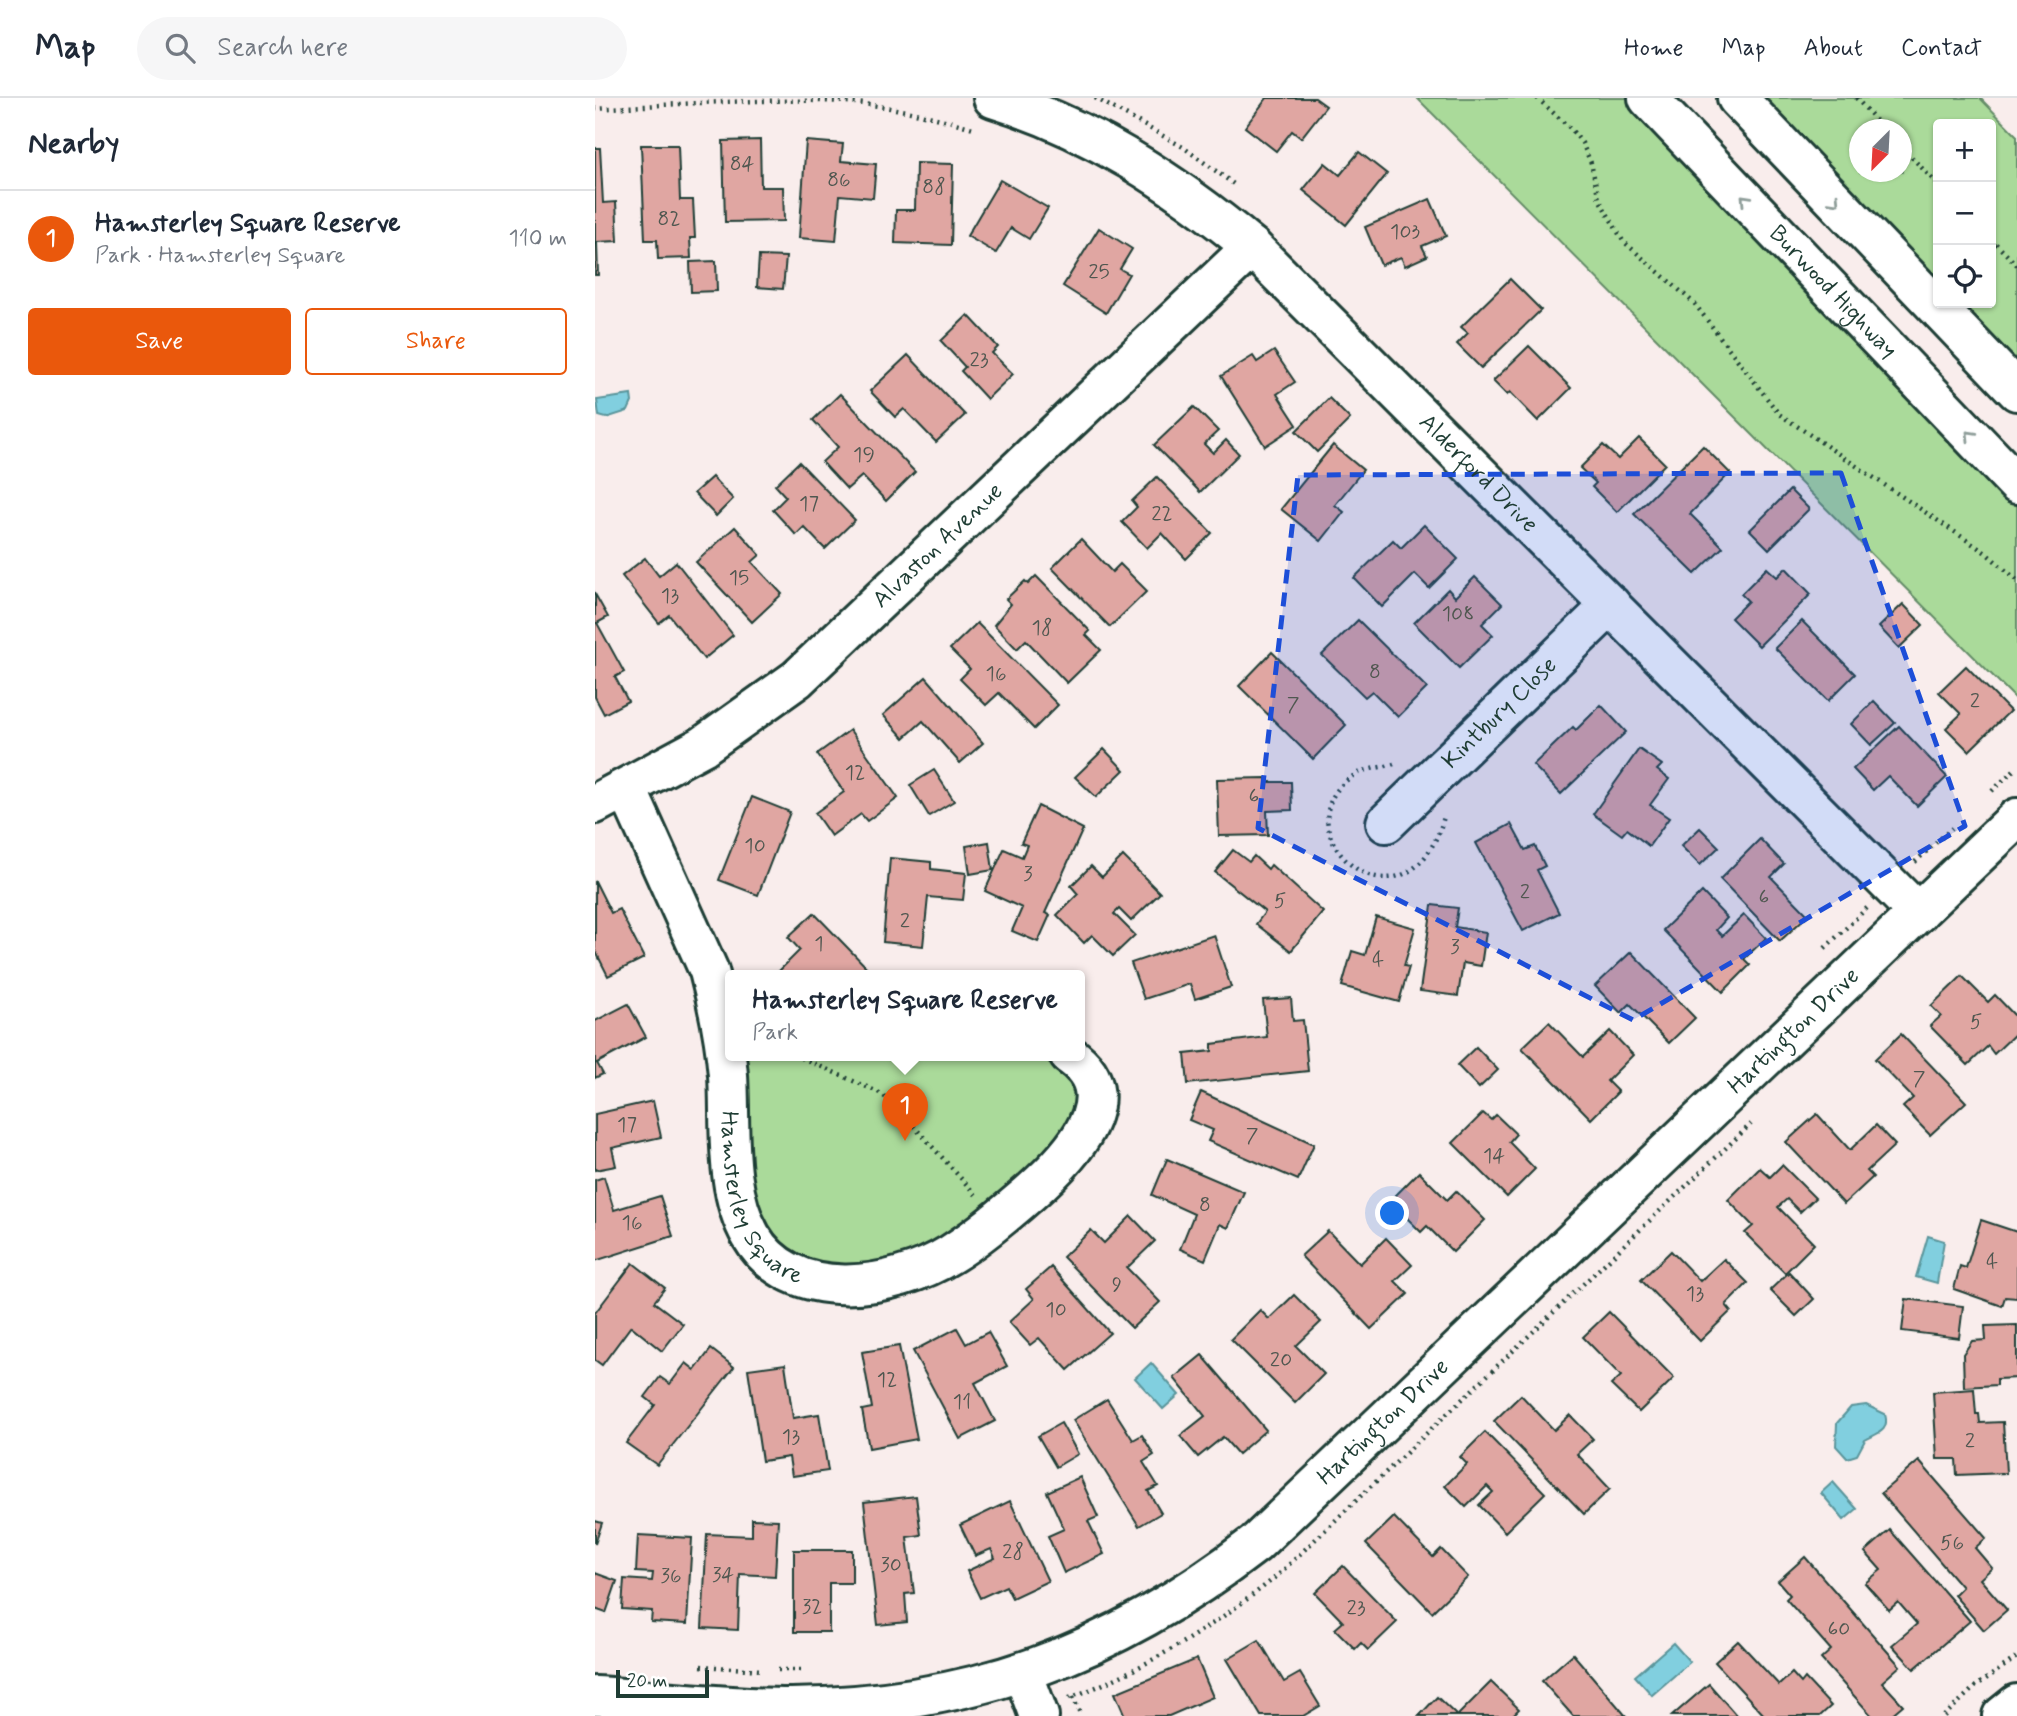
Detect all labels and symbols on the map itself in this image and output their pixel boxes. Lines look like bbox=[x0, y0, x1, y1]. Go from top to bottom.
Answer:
north arrow bbox=[1849, 119, 1912, 182]
house number: 84 bbox=[730, 150, 755, 178]
house number: 86 bbox=[827, 166, 851, 194]
house number: 88 bbox=[922, 173, 946, 201]
one-way arrow bbox=[1826, 192, 1839, 205]
one-way arrow bbox=[1740, 194, 1753, 207]
house number: 82 bbox=[658, 205, 680, 233]
house number: 103 bbox=[1390, 218, 1420, 246]
street label: Burwood Highway bbox=[1762, 218, 1904, 365]
house number: 25 bbox=[1088, 258, 1110, 286]
house number: 23 bbox=[969, 346, 989, 374]
street label: Alderford Drive bbox=[1412, 407, 1545, 540]
one-way arrow bbox=[1965, 430, 1978, 443]
house number: 19 bbox=[853, 441, 875, 469]
street label: Alvaston Avenue bbox=[866, 476, 1010, 615]
house number: 17 bbox=[799, 490, 819, 518]
house number: 22 bbox=[1151, 500, 1173, 528]
house number: 15 bbox=[729, 564, 749, 592]
house number: 13 bbox=[661, 582, 679, 610]
house number: 108 bbox=[1442, 600, 1474, 628]
house number: 18 bbox=[1032, 614, 1052, 642]
street label: Kintbury Close bbox=[1435, 650, 1564, 776]
house number: 8 bbox=[1369, 658, 1381, 686]
house number: 16 bbox=[986, 660, 1007, 688]
house number: 2 bbox=[1970, 687, 1980, 715]
house number: 7 bbox=[1287, 691, 1300, 719]
house number: 12 bbox=[845, 759, 865, 787]
house number: 6 bbox=[1249, 782, 1259, 810]
house number: 10 bbox=[744, 832, 766, 860]
house number: 3 bbox=[1023, 860, 1033, 888]
house number: 2 bbox=[1520, 878, 1530, 906]
house number: 6 bbox=[1759, 883, 1769, 911]
house number: 5 bbox=[1274, 887, 1286, 915]
house number: 2 bbox=[900, 907, 910, 935]
house number: 1 bbox=[814, 930, 824, 958]
house number: 3 bbox=[1450, 933, 1460, 961]
house number: 4 bbox=[1372, 946, 1384, 974]
street label: Hartington Drive bbox=[1721, 961, 1866, 1101]
house number: 5 bbox=[1970, 1008, 1982, 1036]
house number: 7 bbox=[1913, 1065, 1926, 1093]
pin: 1 bbox=[882, 1083, 928, 1141]
house number: 17 bbox=[617, 1111, 637, 1139]
street label: Hamsterley Square bbox=[714, 1111, 807, 1292]
house number: 7 bbox=[1246, 1122, 1259, 1150]
house number: 14 bbox=[1483, 1142, 1505, 1170]
house number: 8 bbox=[1199, 1191, 1211, 1219]
your location bbox=[1375, 1196, 1409, 1230]
house number: 16 bbox=[622, 1209, 643, 1237]
house number: 4 bbox=[1986, 1248, 1998, 1276]
house number: 9 bbox=[1112, 1271, 1122, 1299]
house number: 13 bbox=[1686, 1280, 1704, 1308]
house number: 10 bbox=[1045, 1296, 1067, 1324]
house number: 20 bbox=[1270, 1346, 1292, 1374]
street label: Hartington Drive bbox=[1310, 1352, 1456, 1492]
house number: 12 bbox=[877, 1366, 897, 1394]
house number: 11 bbox=[953, 1388, 971, 1416]
house number: 13 bbox=[782, 1423, 800, 1451]
house number: 2 bbox=[1965, 1427, 1975, 1455]
house number: 56 bbox=[1940, 1529, 1964, 1557]
house number: 28 bbox=[1002, 1538, 1024, 1566]
house number: 30 bbox=[880, 1551, 902, 1579]
house number: 34 bbox=[712, 1561, 734, 1589]
house number: 36 bbox=[660, 1562, 682, 1590]
house number: 32 bbox=[802, 1593, 822, 1621]
house number: 23 bbox=[1346, 1594, 1366, 1622]
house number: 60 bbox=[1828, 1615, 1850, 1643]
scale bar bbox=[616, 1667, 709, 1699]

